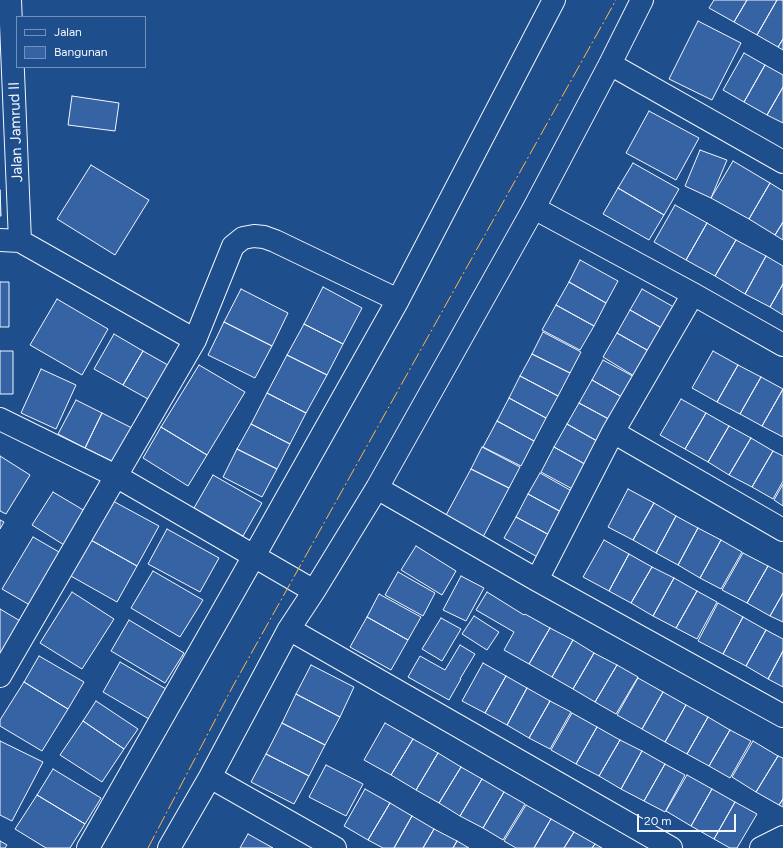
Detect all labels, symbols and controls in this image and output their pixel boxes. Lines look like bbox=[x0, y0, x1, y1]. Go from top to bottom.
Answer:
legend bbox=[16, 16, 146, 68]
text: Jalan bbox=[54, 25, 82, 39]
text: Bangunan bbox=[54, 45, 107, 59]
street label: Jalan Jamrud II bbox=[5, 81, 27, 183]
scale bar bbox=[639, 806, 738, 832]
text: 20 m bbox=[644, 814, 672, 828]

